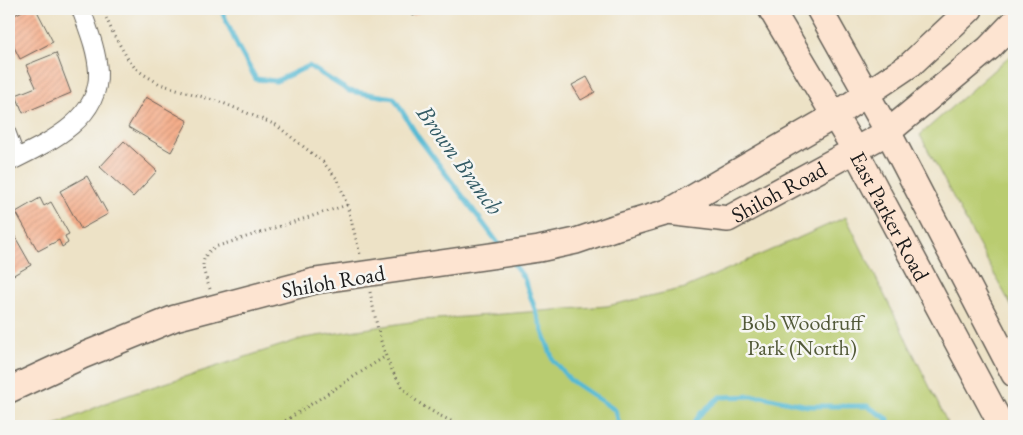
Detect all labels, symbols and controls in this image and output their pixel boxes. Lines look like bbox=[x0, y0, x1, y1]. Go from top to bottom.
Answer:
water label: Brown Branch bbox=[409, 98, 511, 221]
street label: East Parker Road bbox=[843, 146, 937, 287]
street label: Shiloh Road bbox=[726, 154, 832, 230]
street label: Shiloh Road bbox=[279, 258, 388, 305]
park label: Bob Woodruff Park (North) bbox=[741, 308, 865, 362]

